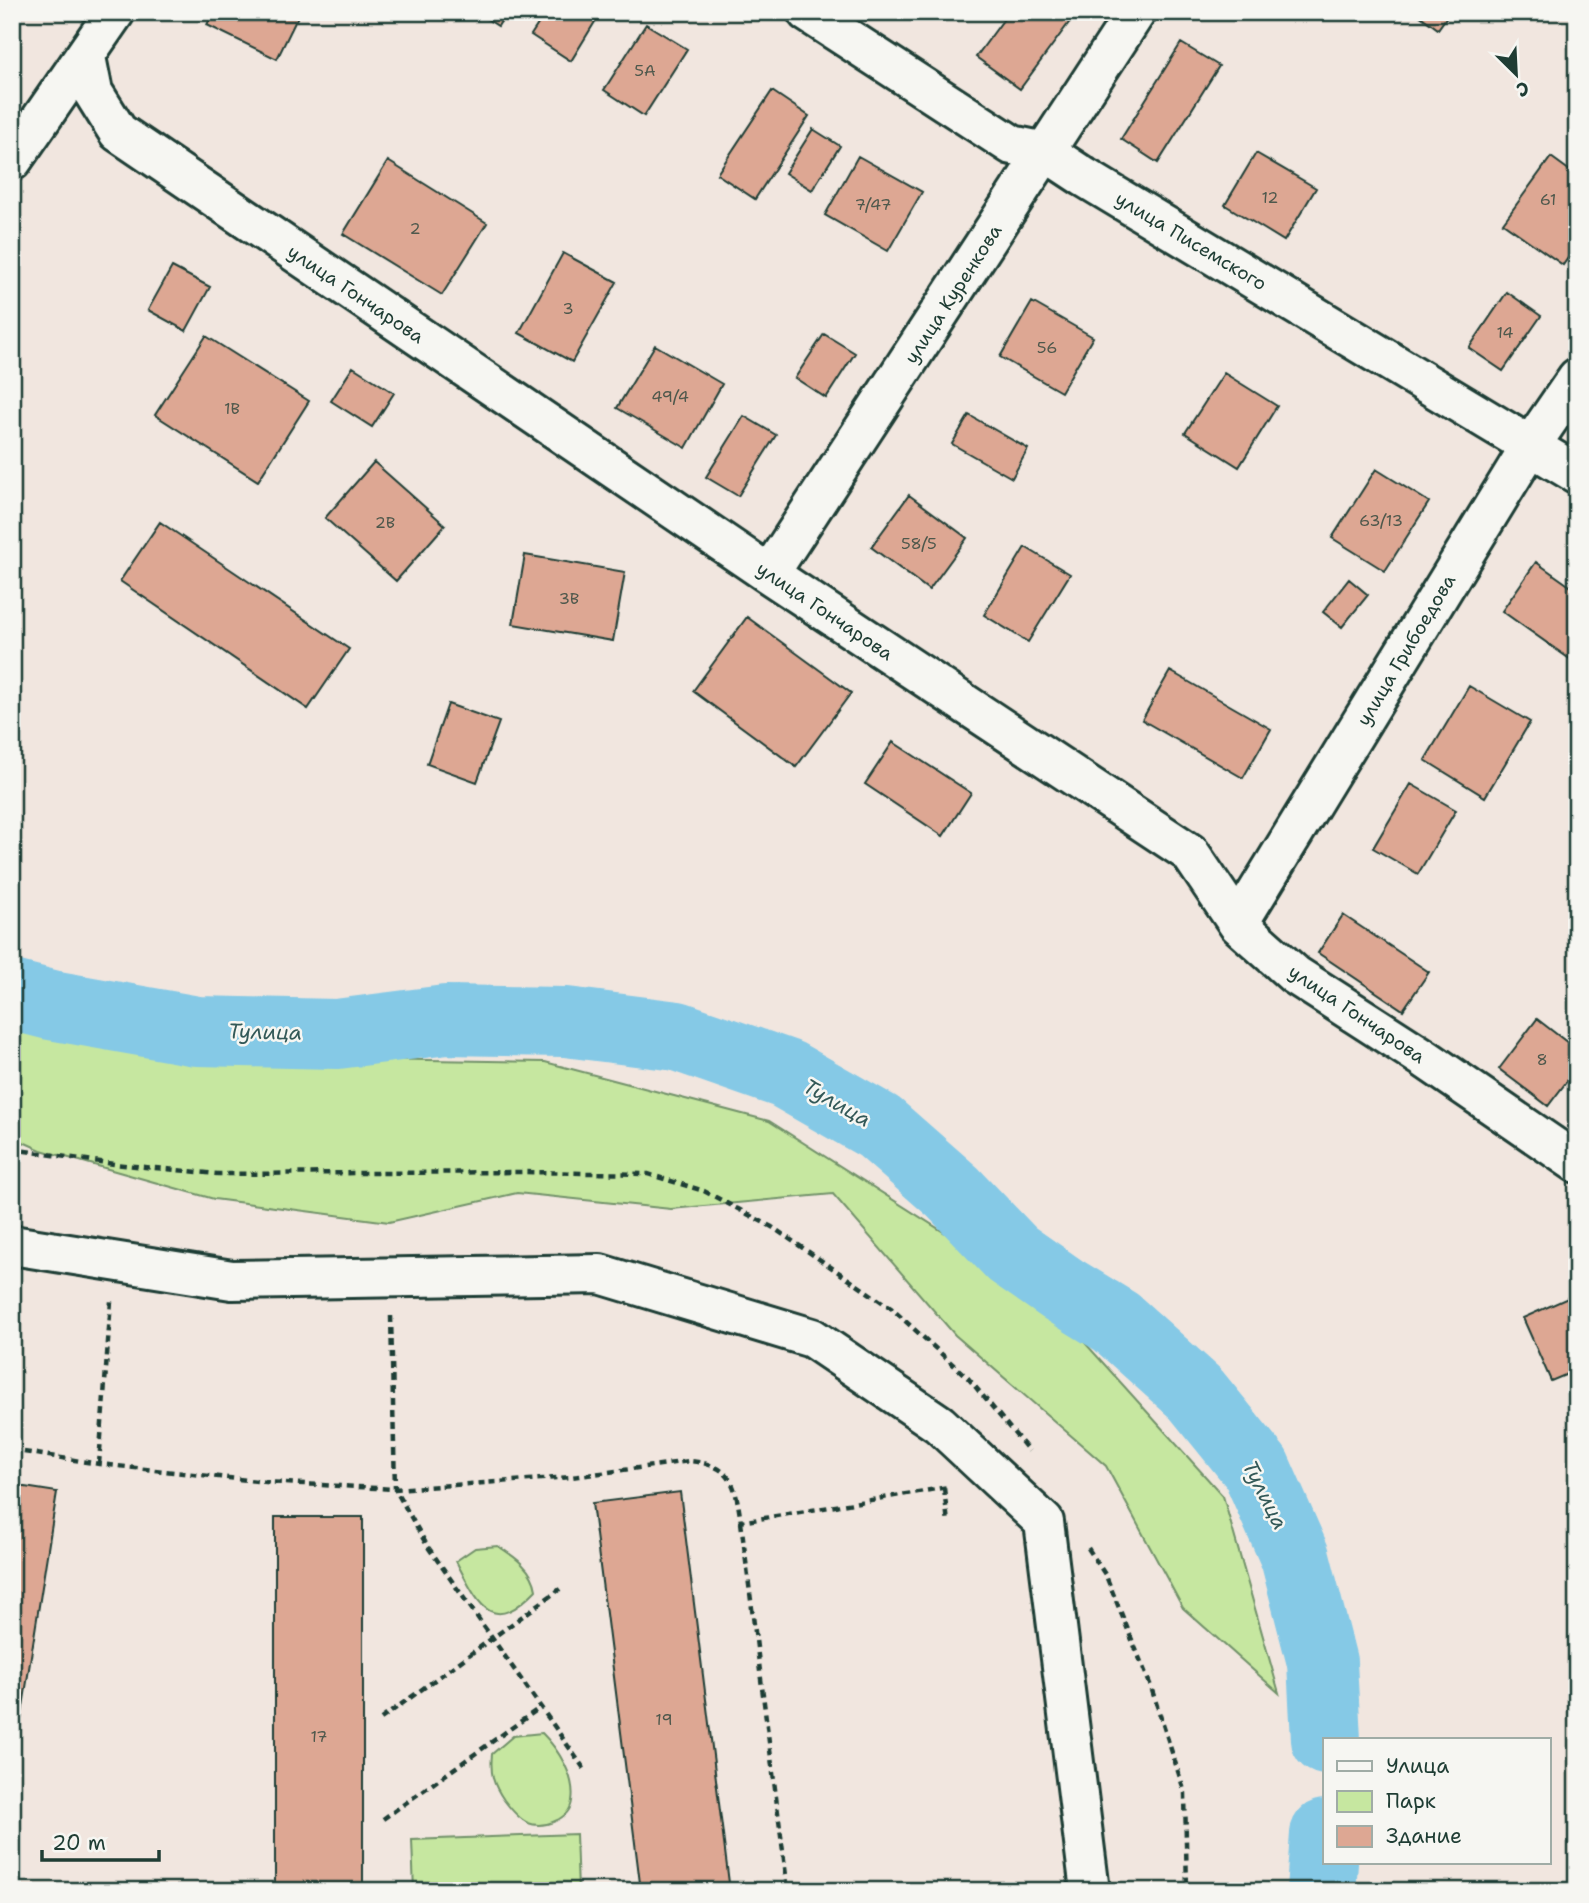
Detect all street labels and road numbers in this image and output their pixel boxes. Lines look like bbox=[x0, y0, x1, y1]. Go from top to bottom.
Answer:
street label: улица Писемского bbox=[1111, 186, 1271, 296]
street label: улица Куренкова bbox=[899, 219, 1008, 369]
street label: улица Гончарова bbox=[283, 239, 429, 349]
street label: улица Гончарова bbox=[752, 556, 898, 666]
street label: улица Грибоедова bbox=[1351, 569, 1461, 730]
street label: улица Гончарова bbox=[1284, 959, 1430, 1069]

